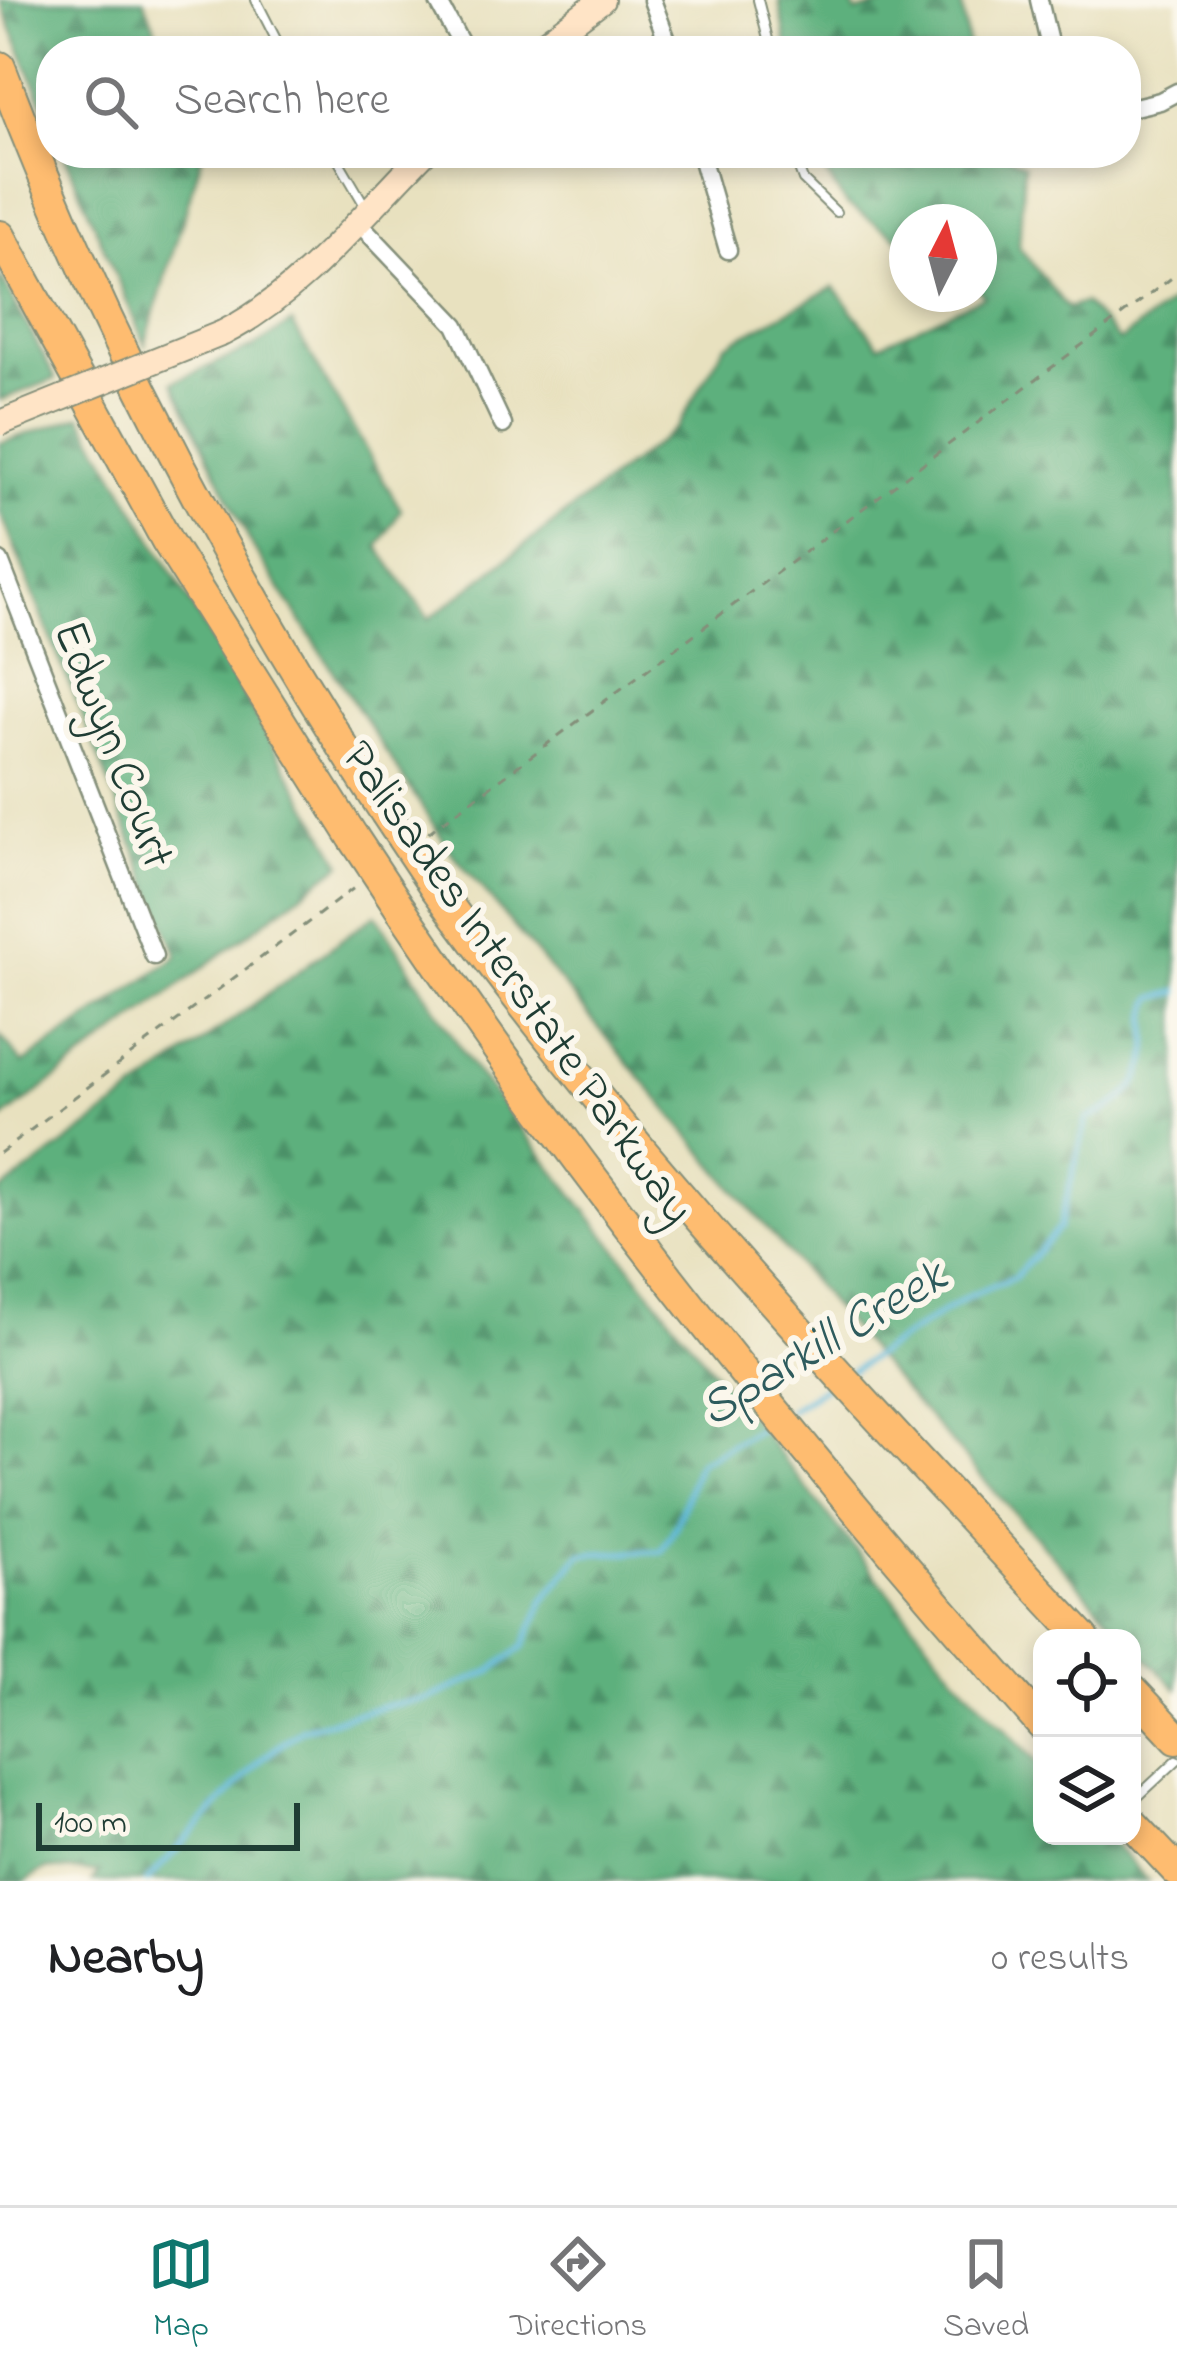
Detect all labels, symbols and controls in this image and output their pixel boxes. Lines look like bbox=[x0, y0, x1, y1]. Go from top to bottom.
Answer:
search box bbox=[36, 36, 1141, 168]
icon: search bbox=[78, 69, 144, 135]
text: Search here bbox=[174, 69, 390, 135]
north arrow bbox=[889, 204, 997, 312]
street label: Edwyn Court bbox=[33, 611, 191, 879]
street label: Palisades Interstate Parkway bbox=[322, 728, 710, 1240]
water label: Sparkill Creek bbox=[686, 1240, 964, 1449]
map controls bbox=[1033, 1629, 1141, 1845]
button: locate bbox=[1033, 1629, 1141, 1737]
button: layers bbox=[1033, 1737, 1141, 1845]
scale bar bbox=[36, 1797, 300, 1850]
text: 100 m bbox=[54, 1800, 127, 1848]
text: Nearby bbox=[48, 1922, 204, 1997]
text: 0 results bbox=[991, 1931, 1129, 1988]
tab: Map bbox=[148, 2231, 214, 2351]
tab: Directions bbox=[510, 2231, 647, 2351]
tab: Saved bbox=[943, 2231, 1029, 2351]

